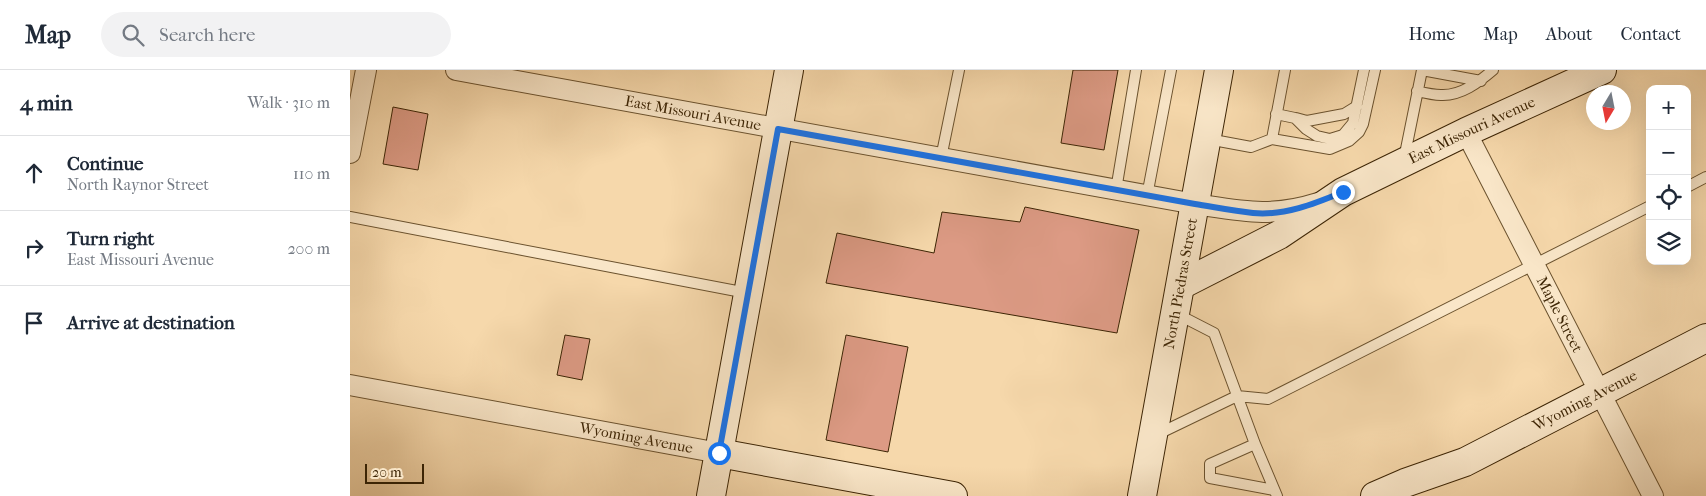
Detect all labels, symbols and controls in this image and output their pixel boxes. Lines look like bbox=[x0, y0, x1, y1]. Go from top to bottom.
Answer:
search box bbox=[101, 12, 451, 57]
text: Map bbox=[25, 21, 71, 49]
icon: search bbox=[119, 21, 147, 49]
text: Search here bbox=[159, 24, 255, 46]
text: Home bbox=[1408, 24, 1455, 45]
text: Map bbox=[1483, 24, 1518, 45]
text: About bbox=[1546, 24, 1592, 45]
text: Contact bbox=[1620, 24, 1681, 45]
north arrow bbox=[1586, 85, 1631, 130]
map controls bbox=[1646, 85, 1691, 265]
button: + bbox=[1646, 85, 1691, 130]
text: 4 min bbox=[20, 91, 73, 115]
street label: East Missouri Avenue bbox=[624, 92, 763, 134]
street label: East Missouri Avenue bbox=[1405, 92, 1538, 168]
text: Walk · 310 m bbox=[247, 93, 330, 112]
button: − bbox=[1646, 130, 1691, 175]
text: Continue bbox=[67, 153, 143, 175]
icon: ahead bbox=[20, 159, 48, 187]
text: 110 m bbox=[293, 164, 330, 183]
text: North Raynor Street bbox=[67, 175, 209, 194]
button: locate bbox=[1646, 175, 1691, 220]
route end bbox=[1332, 181, 1355, 204]
street label: North Piedras Street bbox=[1160, 216, 1201, 350]
button: layers bbox=[1646, 220, 1691, 265]
text: Turn right bbox=[67, 228, 154, 250]
icon: right bbox=[20, 234, 48, 262]
text: 200 m bbox=[287, 239, 330, 258]
text: East Missouri Avenue bbox=[67, 250, 214, 269]
street label: Maple Street bbox=[1533, 273, 1587, 356]
icon: arrive bbox=[20, 309, 48, 337]
text: Arrive at destination bbox=[67, 312, 235, 334]
street label: Wyoming Avenue bbox=[1529, 366, 1641, 435]
street label: Wyoming Avenue bbox=[577, 418, 695, 457]
route start bbox=[708, 442, 731, 465]
scale bar bbox=[365, 461, 424, 484]
text: 20 m bbox=[372, 464, 402, 481]

